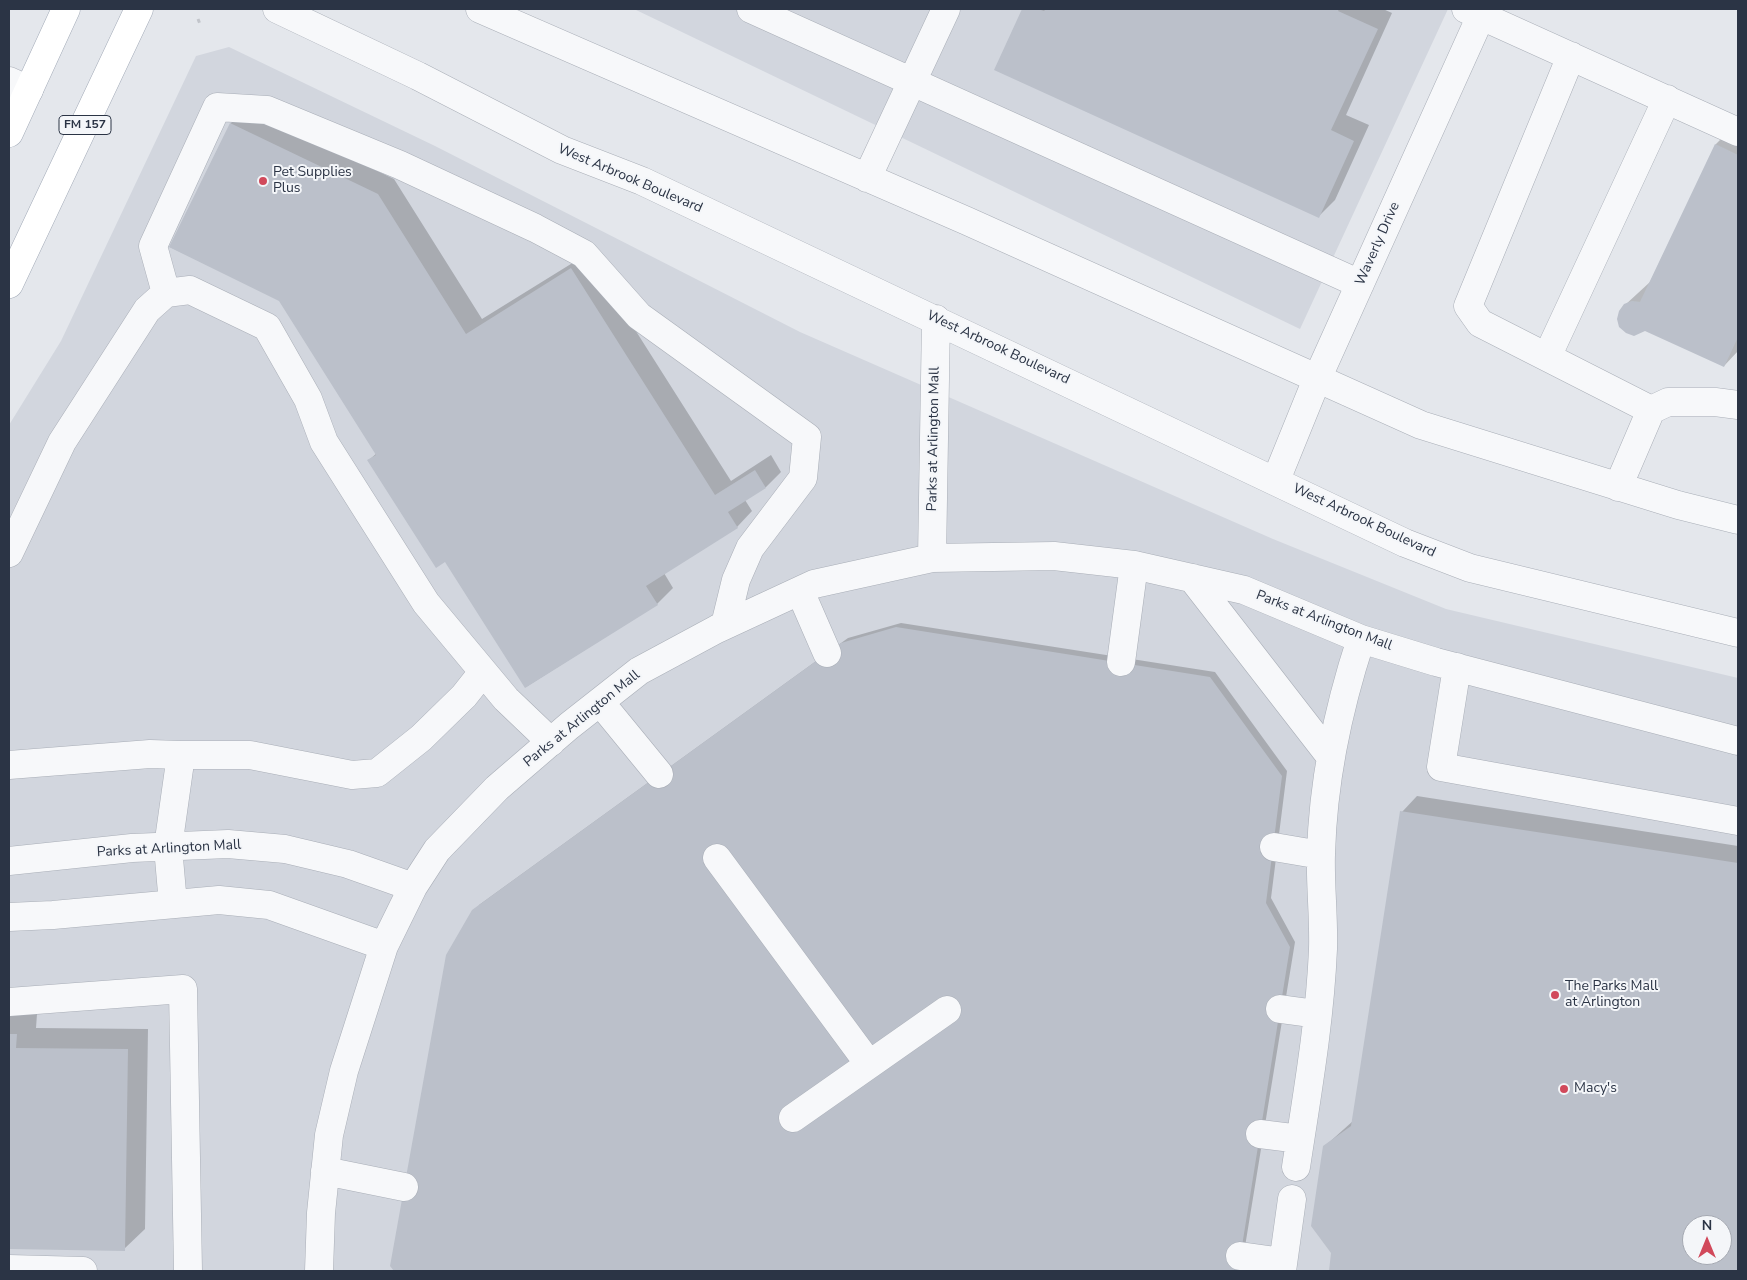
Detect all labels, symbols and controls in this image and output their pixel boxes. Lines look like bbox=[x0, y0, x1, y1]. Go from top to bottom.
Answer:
road number: FM 157 bbox=[59, 116, 111, 134]
street label: West Arbrook Boulevard bbox=[555, 141, 705, 217]
place label: Pet Supplies Plus bbox=[273, 165, 352, 198]
marker: Pet Supplies Plus bbox=[257, 175, 269, 187]
street label: Waverly Drive bbox=[1352, 200, 1404, 288]
street label: West Arbrook Boulevard bbox=[924, 307, 1072, 389]
street label: Parks at Arlington Mall bbox=[924, 367, 944, 511]
street label: West Arbrook Boulevard bbox=[1290, 480, 1438, 562]
street label: Parks at Arlington Mall bbox=[1253, 587, 1395, 655]
street label: Parks at Arlington Mall bbox=[520, 667, 644, 771]
street label: Parks at Arlington Mall bbox=[96, 837, 242, 861]
place label: The Parks Mall at Arlington bbox=[1565, 979, 1658, 1012]
marker: The Parks Mall at Arlington bbox=[1549, 989, 1561, 1001]
place label: Macy's bbox=[1574, 1081, 1617, 1097]
marker: Macy's bbox=[1558, 1083, 1570, 1095]
north arrow bbox=[1682, 1215, 1732, 1265]
text: N bbox=[1702, 1216, 1712, 1235]

